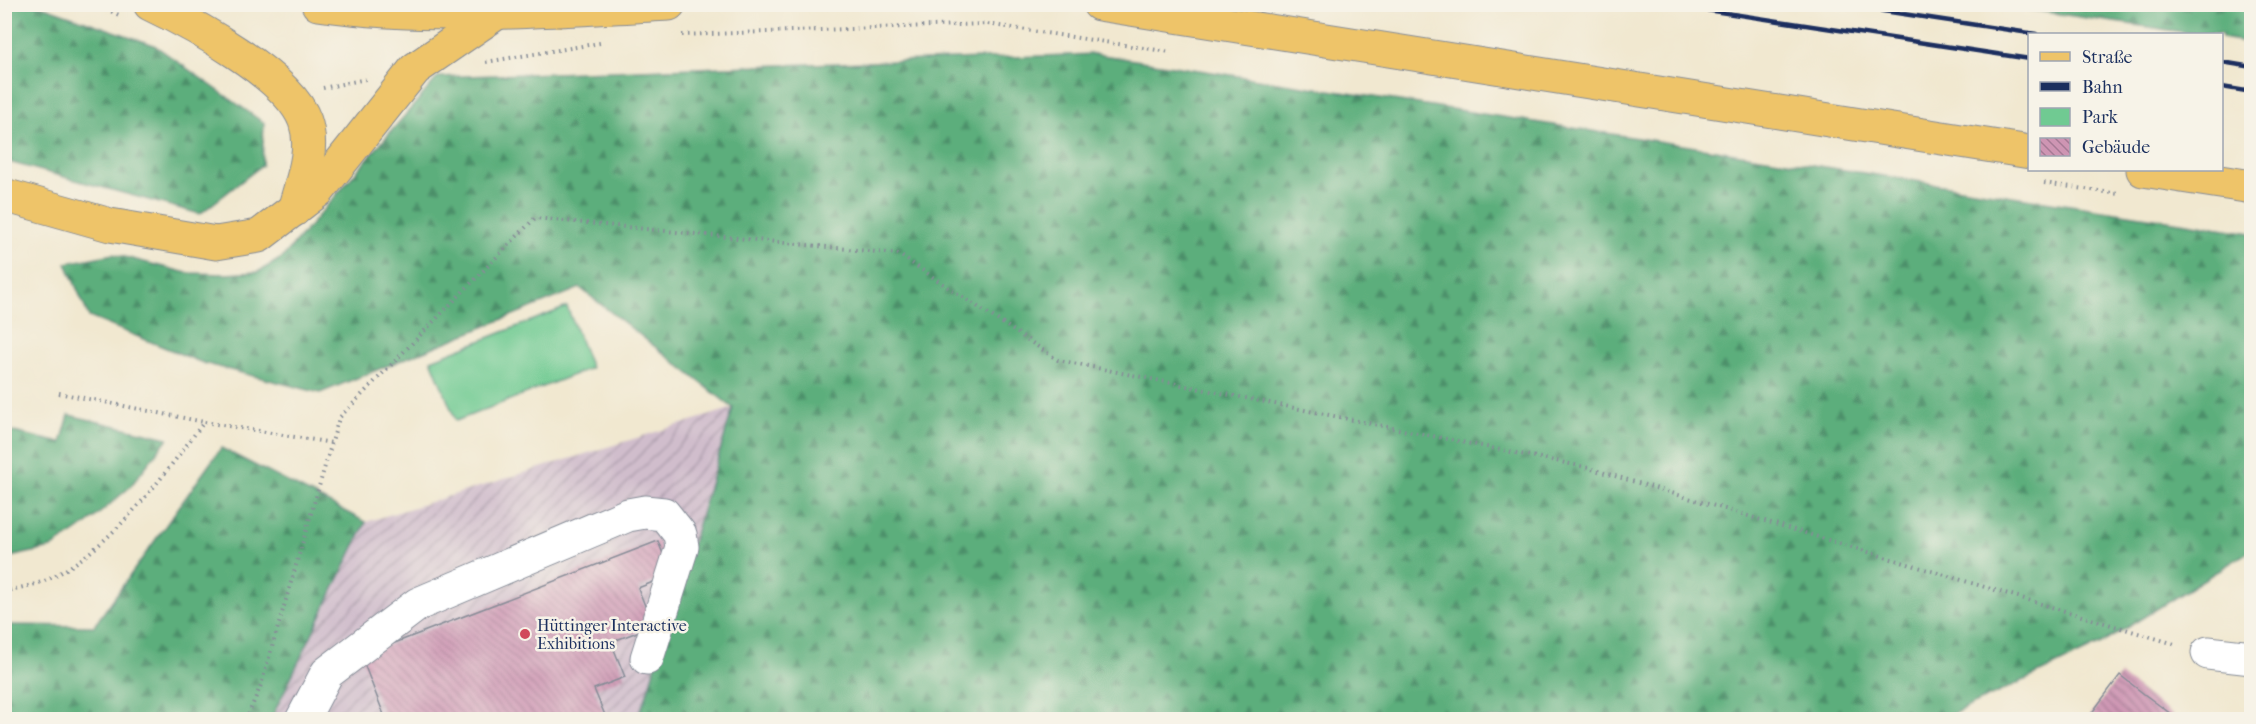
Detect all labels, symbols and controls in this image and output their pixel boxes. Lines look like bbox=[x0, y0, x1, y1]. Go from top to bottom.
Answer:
legend bbox=[2028, 33, 2223, 171]
text: Straße bbox=[2082, 47, 2133, 68]
text: Bahn bbox=[2082, 77, 2123, 98]
text: Park bbox=[2082, 107, 2119, 128]
text: Gebäude bbox=[2082, 137, 2150, 158]
place label: Hüttinger Interactive Exhibitions bbox=[537, 616, 687, 653]
marker: Hüttinger Interactive Exhibitions bbox=[518, 627, 532, 641]

